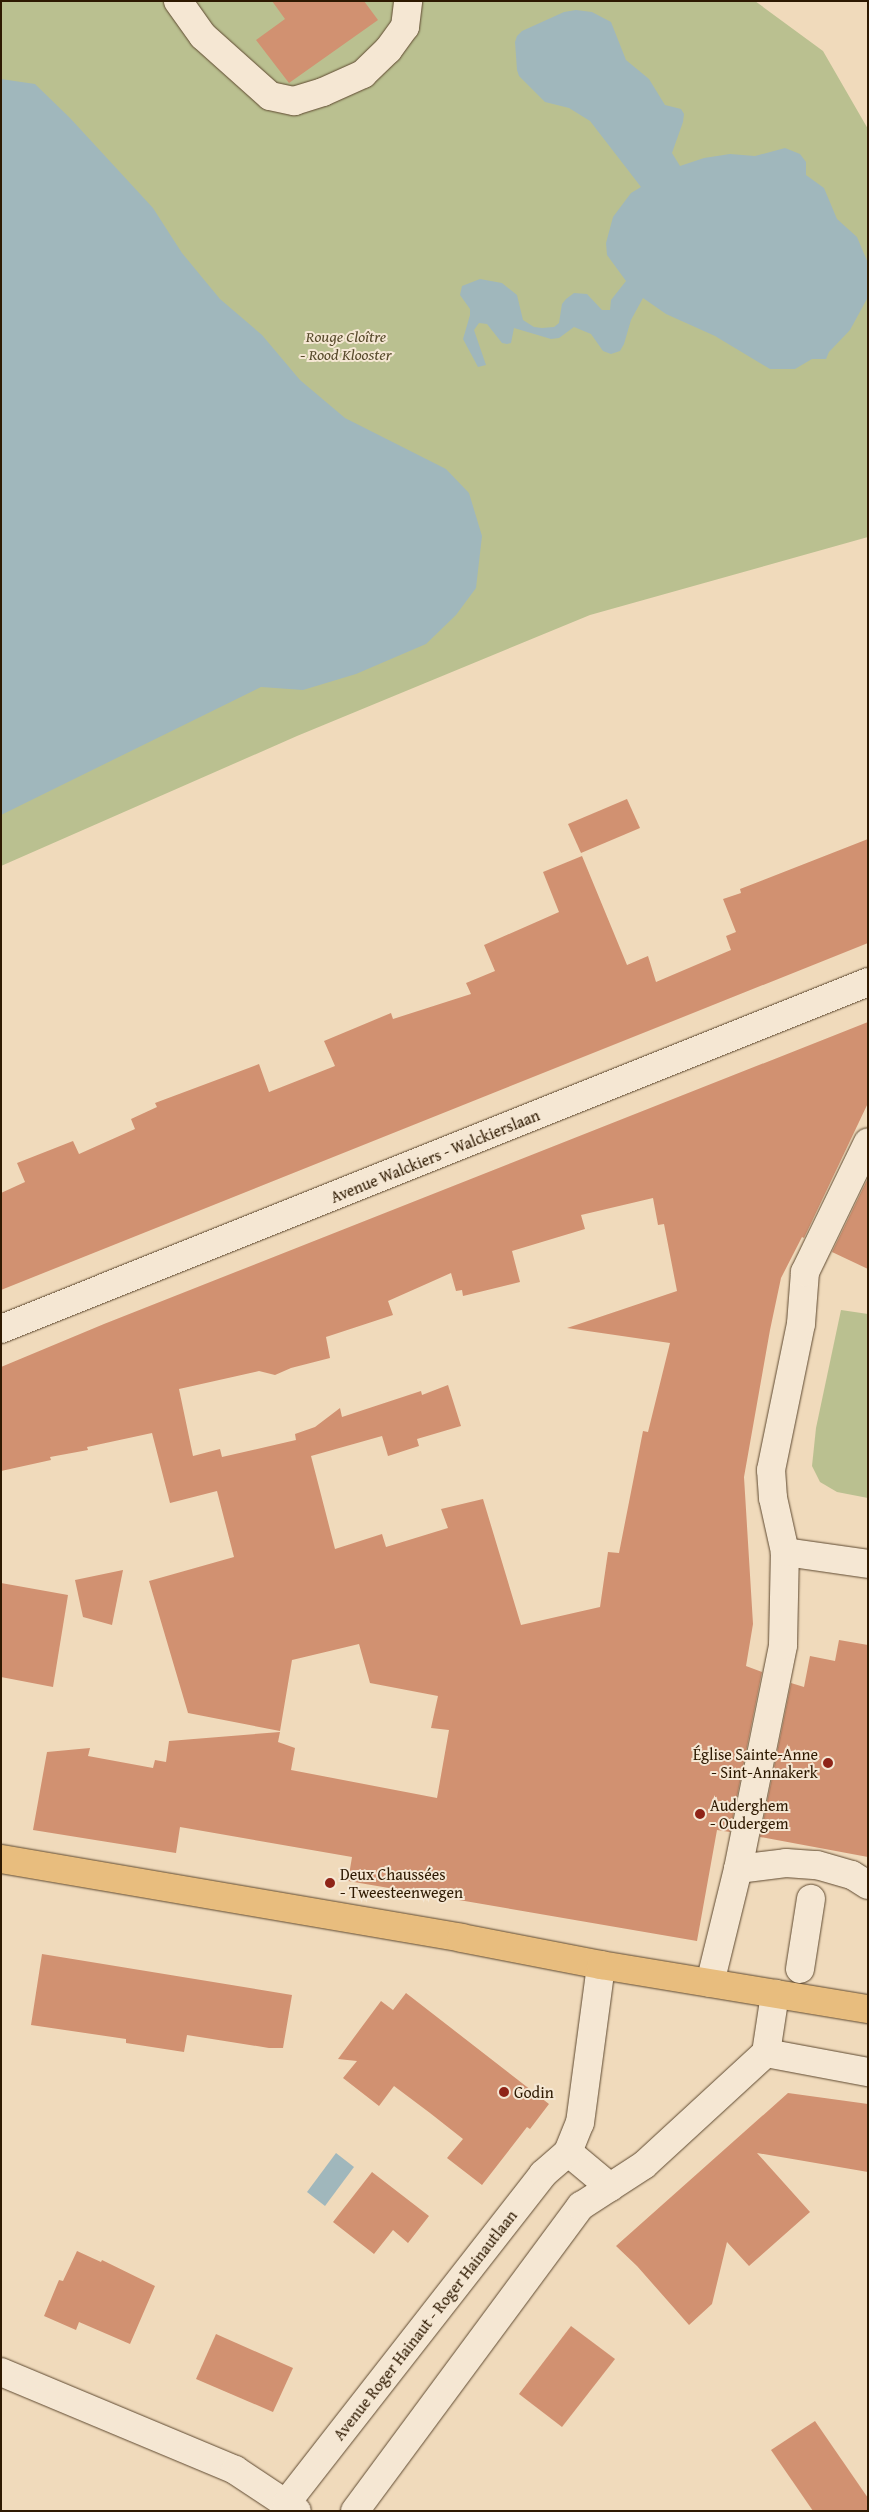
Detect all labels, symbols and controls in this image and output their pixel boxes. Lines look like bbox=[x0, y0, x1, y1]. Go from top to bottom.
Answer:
park label: Rouge Cloître - Rood Klooster bbox=[300, 326, 392, 364]
street label: Avenue Walckiers - Walckierslaan bbox=[328, 1105, 542, 1207]
place label: Église Sainte-Anne - Sint-Annakerk bbox=[693, 1744, 818, 1782]
marker: Église Sainte-Anne - Sint-Annakerk bbox=[822, 1757, 834, 1769]
place label: Auderghem - Oudergem bbox=[710, 1795, 789, 1833]
marker: Auderghem - Oudergem bbox=[694, 1808, 706, 1820]
place label: Deux Chaussées - Tweesteenwegen bbox=[340, 1864, 463, 1902]
marker: Deux Chaussées - Tweesteenwegen bbox=[324, 1877, 336, 1889]
place label: Godin bbox=[514, 2082, 554, 2102]
marker: Godin bbox=[498, 2086, 510, 2098]
street label: Avenue Roger Hainaut - Roger Hainautlaan bbox=[329, 2206, 521, 2444]

